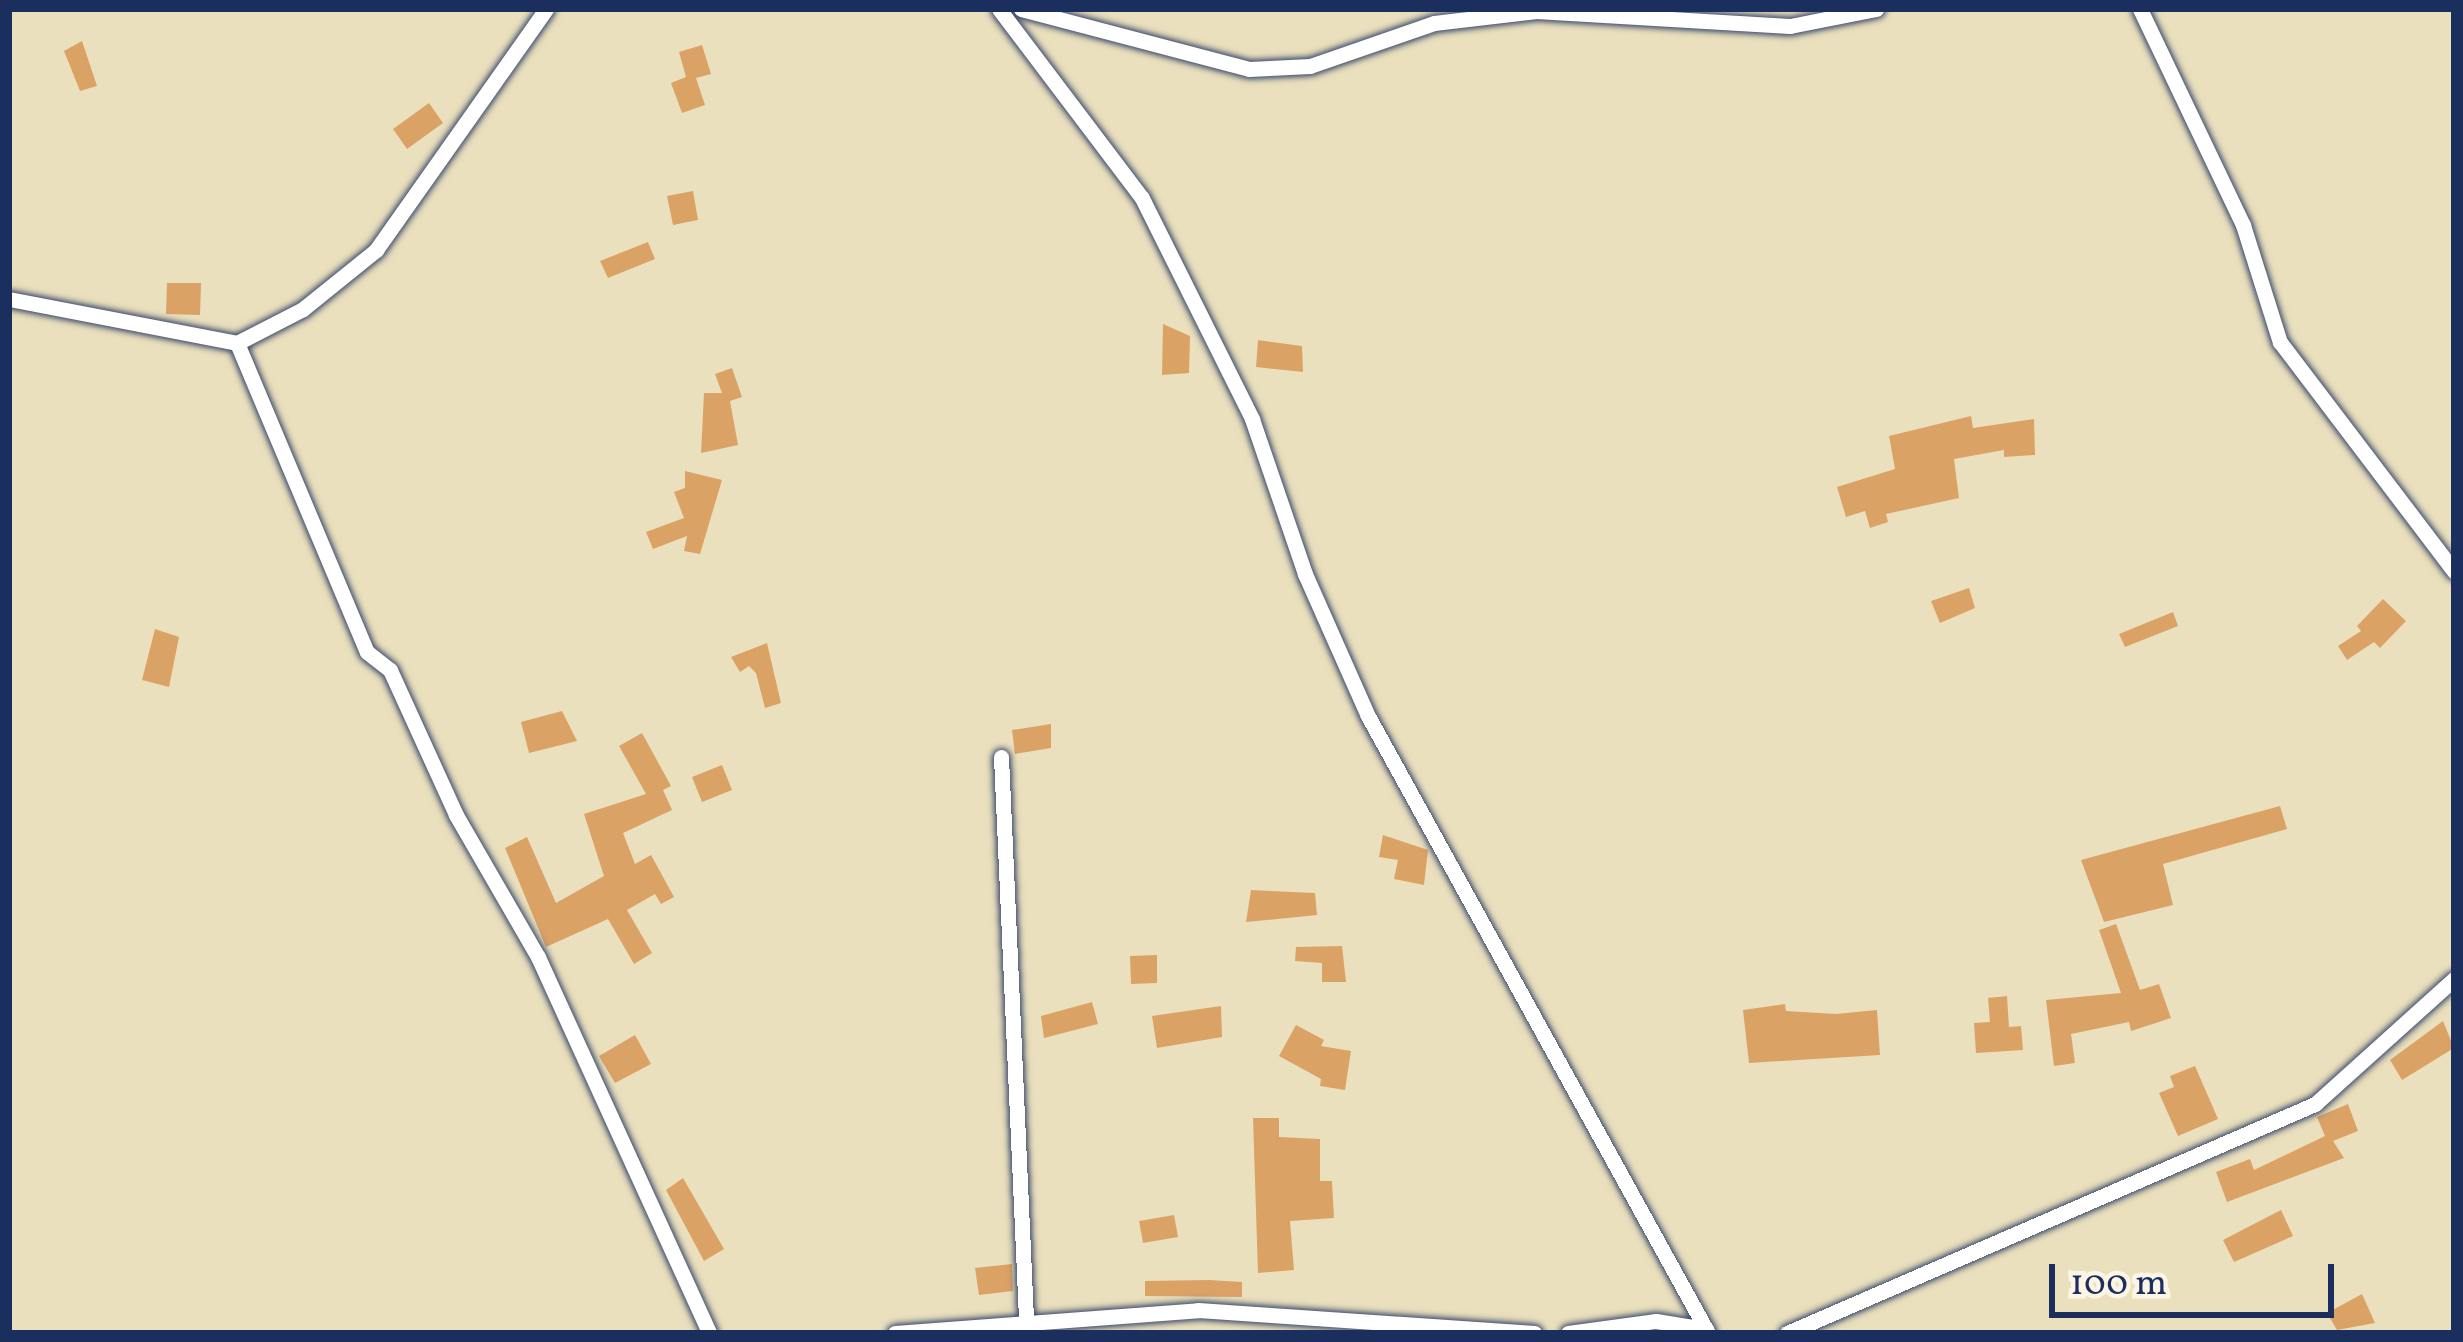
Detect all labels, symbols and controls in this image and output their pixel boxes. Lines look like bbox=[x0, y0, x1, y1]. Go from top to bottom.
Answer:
scale bar bbox=[2055, 1240, 2340, 1314]
text: 100 m bbox=[2070, 1260, 2167, 1310]

